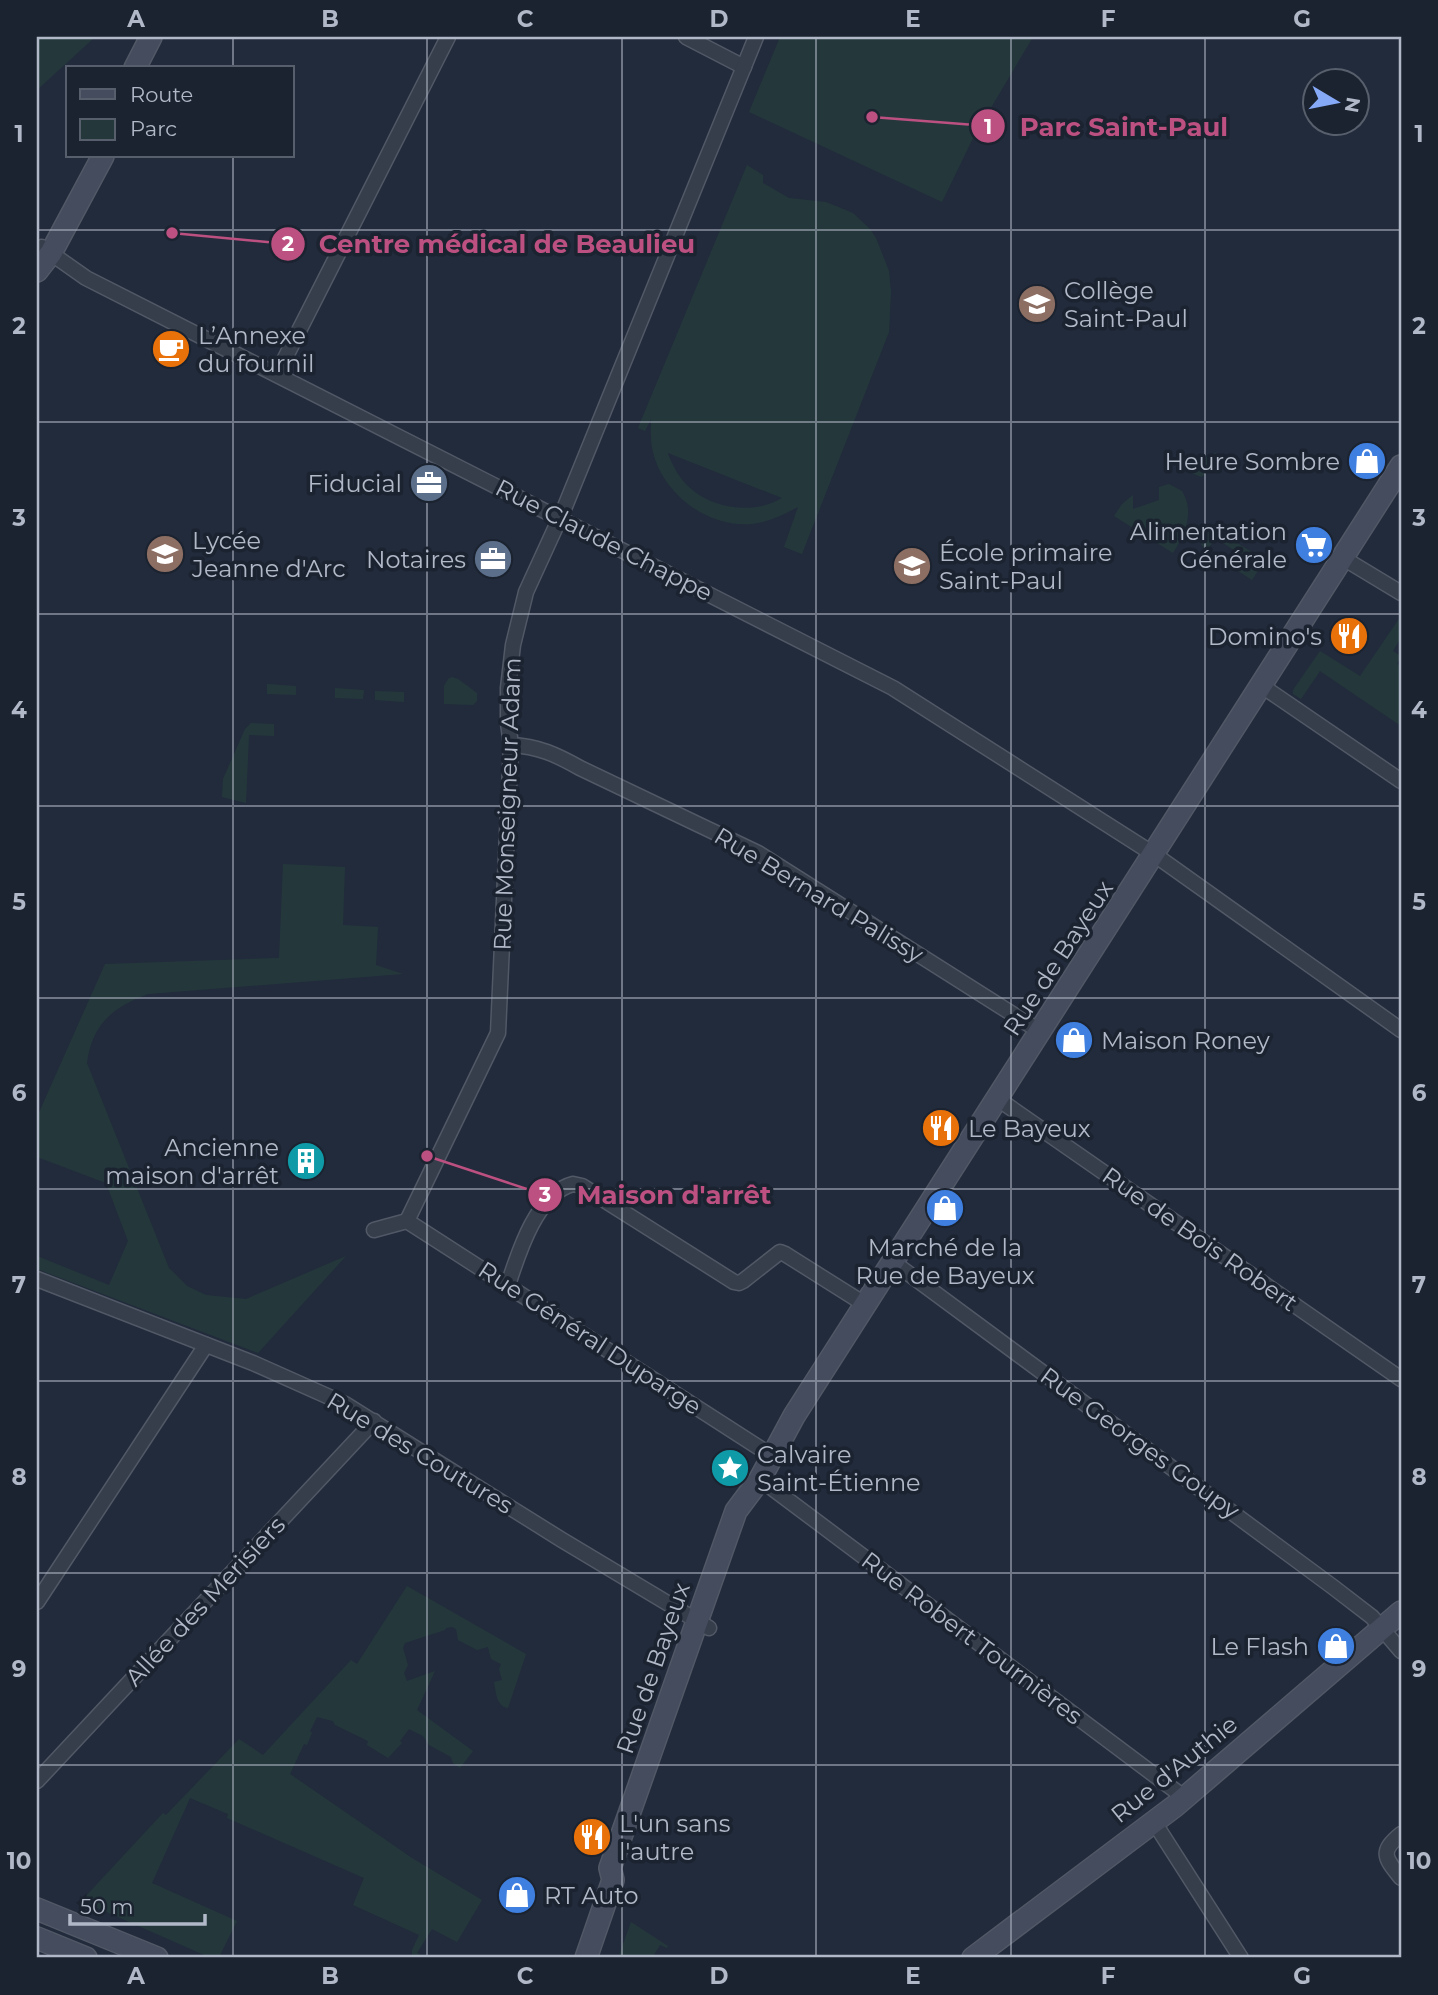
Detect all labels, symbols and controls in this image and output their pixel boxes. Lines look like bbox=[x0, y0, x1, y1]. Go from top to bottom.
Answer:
text: A bbox=[126, 5, 145, 33]
text: B bbox=[321, 5, 339, 33]
text: C bbox=[517, 5, 534, 33]
text: D bbox=[710, 5, 729, 33]
text: E bbox=[905, 5, 921, 33]
text: F bbox=[1101, 5, 1116, 33]
text: G bbox=[1293, 5, 1311, 33]
legend bbox=[66, 66, 294, 158]
north arrow bbox=[1302, 66, 1372, 136]
text: Route bbox=[130, 82, 193, 107]
text: N bbox=[1340, 95, 1365, 114]
callout: Parc Saint-Paul bbox=[970, 103, 1242, 150]
text: Parc Saint-Paul bbox=[1020, 111, 1228, 143]
text: 1 bbox=[984, 114, 992, 139]
text: Parc bbox=[130, 116, 177, 141]
text: 1 bbox=[14, 120, 24, 148]
text: 1 bbox=[1414, 120, 1424, 148]
callout: Centre médical de Beaulieu bbox=[270, 220, 710, 267]
text: Centre médical de Beaulieu bbox=[319, 228, 695, 260]
text: 2 bbox=[282, 231, 294, 256]
place label: Collège Saint-Paul bbox=[1064, 276, 1188, 333]
school or university icon: Collège Saint-Paul bbox=[1016, 283, 1058, 325]
text: 2 bbox=[12, 312, 26, 340]
text: 2 bbox=[1412, 312, 1426, 340]
place label: L’Annexe du fournil bbox=[198, 321, 314, 378]
cafe icon: L’Annexe du fournil bbox=[150, 328, 192, 370]
shop icon: Heure Sombre bbox=[1346, 440, 1388, 482]
place label: Heure Sombre bbox=[1164, 447, 1340, 476]
office icon: Fiducial bbox=[408, 462, 450, 504]
place label: Fiducial bbox=[308, 469, 402, 498]
street label: Rue Claude Chappe bbox=[491, 473, 717, 607]
text: 3 bbox=[11, 504, 26, 532]
text: 3 bbox=[1411, 504, 1426, 532]
place label: Alimentation Générale bbox=[1130, 517, 1287, 574]
supermarket icon: Alimentation Générale bbox=[1293, 524, 1335, 566]
place label: Lycée Jeanne d'Arc bbox=[191, 526, 346, 583]
school or university icon: Lycée Jeanne d'Arc bbox=[144, 533, 186, 575]
office icon: Notaires bbox=[472, 538, 514, 580]
place label: École primaire Saint-Paul bbox=[939, 538, 1113, 595]
place label: Notaires bbox=[366, 545, 466, 574]
school or university icon: École primaire Saint-Paul bbox=[891, 545, 933, 587]
restaurant icon: Domino's bbox=[1328, 615, 1370, 657]
place label: Domino's bbox=[1208, 622, 1322, 651]
street label: Rue Monseigneur Adam bbox=[487, 657, 527, 951]
text: 4 bbox=[11, 696, 27, 724]
text: 4 bbox=[1411, 696, 1427, 724]
street label: Rue Bernard Palissy bbox=[709, 821, 929, 969]
street label: Rue de Bayeux bbox=[997, 875, 1119, 1041]
text: 5 bbox=[12, 888, 26, 916]
text: 5 bbox=[1412, 888, 1426, 916]
shop icon: Maison Roney bbox=[1053, 1019, 1095, 1061]
place label: Maison Roney bbox=[1101, 1026, 1270, 1055]
text: 6 bbox=[12, 1079, 27, 1107]
text: 6 bbox=[1412, 1079, 1427, 1107]
restaurant icon: Le Bayeux bbox=[920, 1107, 962, 1149]
place label: Le Bayeux bbox=[968, 1114, 1091, 1143]
place label: Ancienne maison d'arrêt bbox=[105, 1133, 279, 1190]
building icon: Ancienne maison d'arrêt bbox=[285, 1140, 327, 1182]
street label: Rue de Bois Robert bbox=[1097, 1161, 1303, 1318]
callout: Maison d'arrêt bbox=[528, 1171, 785, 1218]
text: Maison d'arrêt bbox=[577, 1179, 771, 1211]
text: 3 bbox=[538, 1182, 551, 1207]
shop icon: Marché de la Rue de Bayeux bbox=[924, 1187, 966, 1229]
place label: Marché de la Rue de Bayeux bbox=[855, 1233, 1035, 1290]
street label: Rue Général Duparge bbox=[473, 1255, 707, 1421]
text: 7 bbox=[12, 1271, 26, 1299]
text: 7 bbox=[1412, 1271, 1426, 1299]
street label: Rue Georges Goupy bbox=[1035, 1361, 1245, 1525]
street label: Rue des Coutures bbox=[322, 1386, 518, 1520]
place label: Calvaire Saint-Étienne bbox=[757, 1440, 921, 1497]
place icon: Calvaire Saint-Étienne bbox=[709, 1447, 751, 1489]
text: 8 bbox=[11, 1463, 27, 1491]
text: 8 bbox=[1411, 1463, 1427, 1491]
street label: Allée des Merisiers bbox=[119, 1510, 291, 1692]
street label: Rue Robert Tournières bbox=[856, 1545, 1088, 1731]
street label: Rue de Bayeux bbox=[610, 1578, 696, 1757]
shop icon: Le Flash bbox=[1315, 1625, 1357, 1667]
place label: Le Flash bbox=[1211, 1632, 1309, 1661]
text: 9 bbox=[12, 1655, 26, 1683]
text: 9 bbox=[1412, 1655, 1426, 1683]
street label: Rue d'Authie bbox=[1105, 1709, 1243, 1829]
place label: L'un sans l'autre bbox=[619, 1809, 730, 1866]
restaurant icon: L'un sans l'autre bbox=[571, 1816, 613, 1858]
text: 10 bbox=[7, 1847, 31, 1875]
text: 10 bbox=[1407, 1847, 1431, 1875]
shop icon: RT Auto bbox=[496, 1874, 538, 1916]
place label: RT Auto bbox=[544, 1881, 639, 1910]
scale bar bbox=[70, 1883, 205, 1927]
text: 50 m bbox=[80, 1894, 134, 1919]
text: A bbox=[126, 1962, 145, 1990]
text: B bbox=[321, 1962, 339, 1990]
text: C bbox=[517, 1962, 534, 1990]
text: D bbox=[710, 1962, 729, 1990]
text: E bbox=[905, 1962, 921, 1990]
text: F bbox=[1101, 1962, 1116, 1990]
text: G bbox=[1293, 1962, 1311, 1990]

